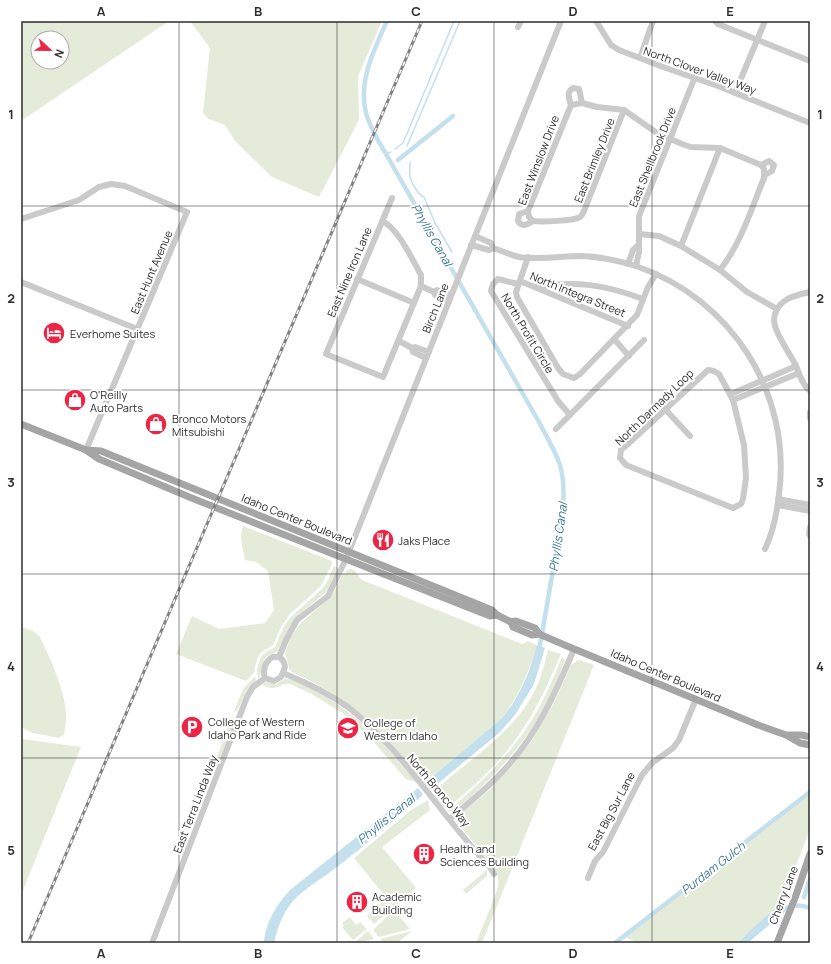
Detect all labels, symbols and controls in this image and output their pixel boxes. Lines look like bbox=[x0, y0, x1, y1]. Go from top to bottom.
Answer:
text: A bbox=[97, 2, 106, 20]
text: B bbox=[254, 2, 262, 20]
text: C bbox=[411, 2, 421, 20]
text: D bbox=[568, 2, 578, 20]
text: E bbox=[726, 2, 734, 20]
north arrow bbox=[30, 30, 70, 70]
street label: North Clover Valley Way bbox=[642, 43, 759, 97]
text: N bbox=[51, 47, 68, 60]
street label: East Shellbrook Drive bbox=[625, 104, 679, 209]
text: 1 bbox=[8, 105, 14, 123]
text: 1 bbox=[817, 105, 823, 123]
street label: East Winslow Drive bbox=[514, 112, 562, 207]
street label: East Brimley Drive bbox=[570, 115, 618, 205]
water label: Phyllis Canal bbox=[407, 201, 458, 271]
street label: East Nine Iron Lane bbox=[323, 224, 375, 319]
street label: East Hunt Avenue bbox=[127, 227, 176, 316]
street label: North Integra Street bbox=[528, 268, 628, 320]
street label: Birch Lane bbox=[418, 280, 452, 335]
text: 2 bbox=[7, 289, 15, 307]
text: 2 bbox=[816, 289, 824, 307]
street label: North Profit Circle bbox=[498, 290, 558, 376]
hotel icon: Everhome Suites bbox=[41, 320, 67, 346]
place label: Everhome Suites bbox=[70, 326, 155, 341]
street label: North Darmady Loop bbox=[611, 365, 697, 448]
shop icon: O'Reilly Auto Parts bbox=[62, 387, 88, 413]
place label: O'Reilly Auto Parts bbox=[90, 387, 143, 415]
shop icon: Bronco Motors Mitsubishi bbox=[143, 411, 169, 437]
place label: Bronco Motors Mitsubishi bbox=[172, 411, 246, 439]
text: 3 bbox=[7, 473, 15, 491]
text: 3 bbox=[816, 473, 824, 491]
street label: Idaho Center Boulevard bbox=[239, 490, 355, 548]
water label: Phyllis Canal bbox=[545, 499, 572, 573]
restaurant icon: Jaks Place bbox=[370, 527, 396, 553]
place label: Jaks Place bbox=[398, 533, 451, 548]
street label: Idaho Center Boulevard bbox=[609, 645, 723, 705]
text: 4 bbox=[7, 657, 15, 675]
text: 4 bbox=[816, 657, 824, 675]
parking icon: College of Western Idaho Park and Ride bbox=[179, 714, 205, 740]
place label: College of Western Idaho Park and Ride bbox=[208, 714, 307, 742]
school or university icon: College of Western Idaho bbox=[335, 715, 361, 741]
place label: College of Western Idaho bbox=[364, 715, 438, 743]
street label: North Bronco Way bbox=[404, 750, 474, 830]
street label: East Terra Linda Way bbox=[169, 753, 221, 855]
street label: East Big Sur Lane bbox=[584, 769, 638, 853]
water label: Phyllis Canal bbox=[354, 789, 420, 848]
water label: Purdam Gulch bbox=[677, 837, 749, 898]
text: 5 bbox=[7, 841, 15, 859]
building icon: Health and Sciences Building bbox=[411, 841, 437, 867]
place label: Health and Sciences Building bbox=[440, 841, 529, 869]
text: 5 bbox=[816, 841, 824, 859]
street label: Cherry Lane bbox=[765, 863, 801, 926]
building icon: Academic Building bbox=[344, 889, 370, 915]
place label: Academic Building bbox=[372, 889, 422, 917]
text: A bbox=[97, 944, 106, 962]
text: B bbox=[254, 944, 262, 962]
text: C bbox=[411, 944, 421, 962]
text: D bbox=[568, 944, 578, 962]
text: E bbox=[726, 944, 734, 962]

